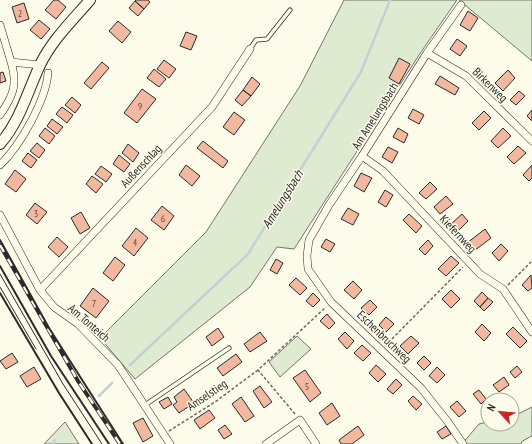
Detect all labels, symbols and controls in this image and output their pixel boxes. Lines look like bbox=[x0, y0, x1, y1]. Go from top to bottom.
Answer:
house number: 2 bbox=[18, 7, 22, 20]
street label: Birkenweg bbox=[470, 64, 511, 105]
street label: Am Amelungsbach bbox=[348, 79, 401, 152]
house number: 9 bbox=[138, 100, 142, 113]
street label: Außenschlag bbox=[117, 141, 164, 190]
water label: Amelungsbach bbox=[258, 166, 308, 232]
house number: 3 bbox=[34, 207, 38, 220]
street label: Kiefernweg bbox=[437, 211, 480, 256]
house number: 6 bbox=[161, 212, 166, 225]
house number: 4 bbox=[133, 236, 138, 249]
house number: 7 bbox=[92, 297, 96, 310]
street label: Am Tonteich bbox=[65, 300, 113, 345]
street label: Eschenbruchweg bbox=[354, 307, 414, 366]
street label: Amselstieg bbox=[184, 376, 230, 413]
house number: 5 bbox=[305, 380, 309, 393]
north arrow bbox=[480, 392, 520, 432]
text: N bbox=[484, 402, 499, 413]

